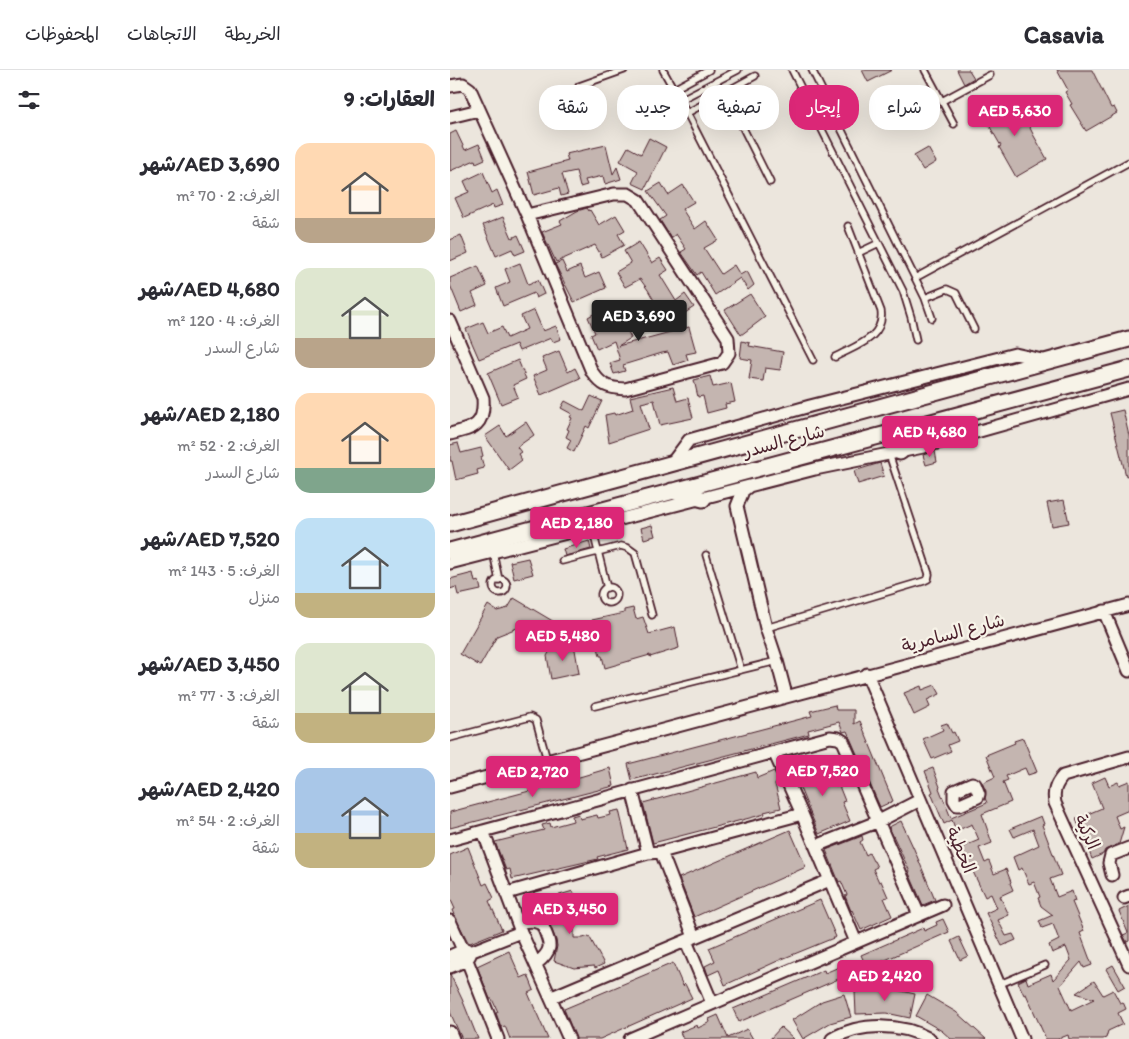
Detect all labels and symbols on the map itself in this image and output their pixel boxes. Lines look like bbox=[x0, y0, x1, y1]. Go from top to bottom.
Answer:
pin: AED 5,630 bbox=[958, 94, 1072, 137]
pin: AED 3,690 bbox=[582, 300, 696, 342]
pin: AED 4,680 bbox=[873, 416, 987, 458]
street label: شارع السدر bbox=[739, 420, 827, 464]
pin: AED 2,180 bbox=[520, 506, 634, 549]
street label: شارع السامرية bbox=[899, 609, 1007, 658]
pin: AED 5,480 bbox=[506, 620, 620, 662]
pin: AED 7,520 bbox=[766, 754, 880, 797]
pin: AED 2,720 bbox=[476, 756, 590, 798]
street label: الركية bbox=[1069, 811, 1105, 853]
street label: الخطية bbox=[941, 823, 981, 877]
pin: AED 3,450 bbox=[513, 892, 627, 935]
pin: AED 2,420 bbox=[828, 960, 942, 1002]

